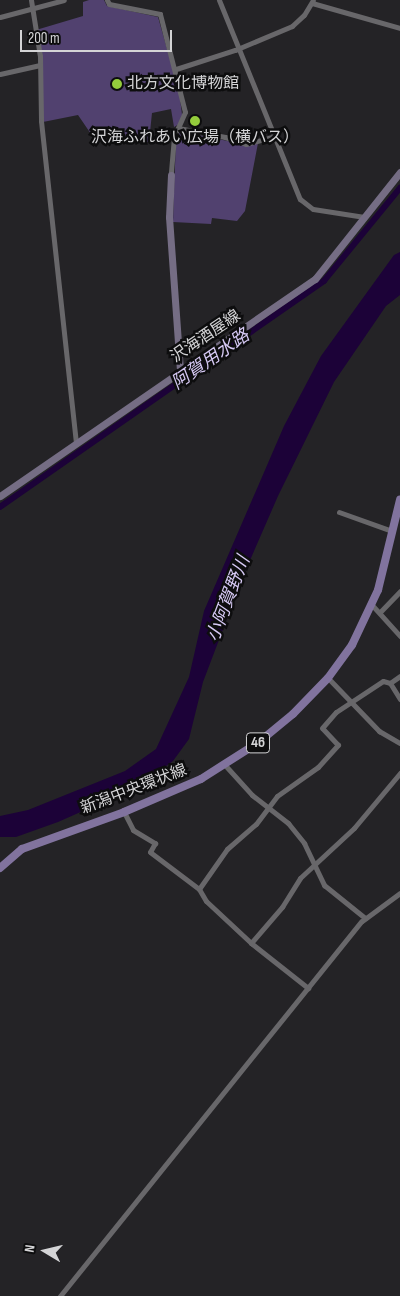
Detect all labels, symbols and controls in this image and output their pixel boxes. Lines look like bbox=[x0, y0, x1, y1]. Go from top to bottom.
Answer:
scale bar bbox=[22, 20, 175, 52]
text: 200 m bbox=[28, 29, 60, 48]
place label: 北方文化博物館 bbox=[127, 74, 239, 94]
marker: 北方文化博物館 bbox=[111, 78, 123, 90]
marker: 沢海ふれあい広場（横バス） bbox=[189, 115, 201, 127]
place label: 沢海ふれあい広場（横バス） bbox=[91, 128, 299, 148]
street label: 沢海酒屋線 bbox=[167, 307, 245, 367]
water label: 阿賀用水路 bbox=[168, 325, 254, 395]
water label: 小阿賀野川 bbox=[203, 553, 255, 645]
road number: 46 bbox=[246, 730, 270, 756]
street label: 新潟中央環状線 bbox=[78, 761, 190, 819]
north arrow bbox=[20, 1226, 70, 1276]
text: N bbox=[21, 1244, 39, 1254]

